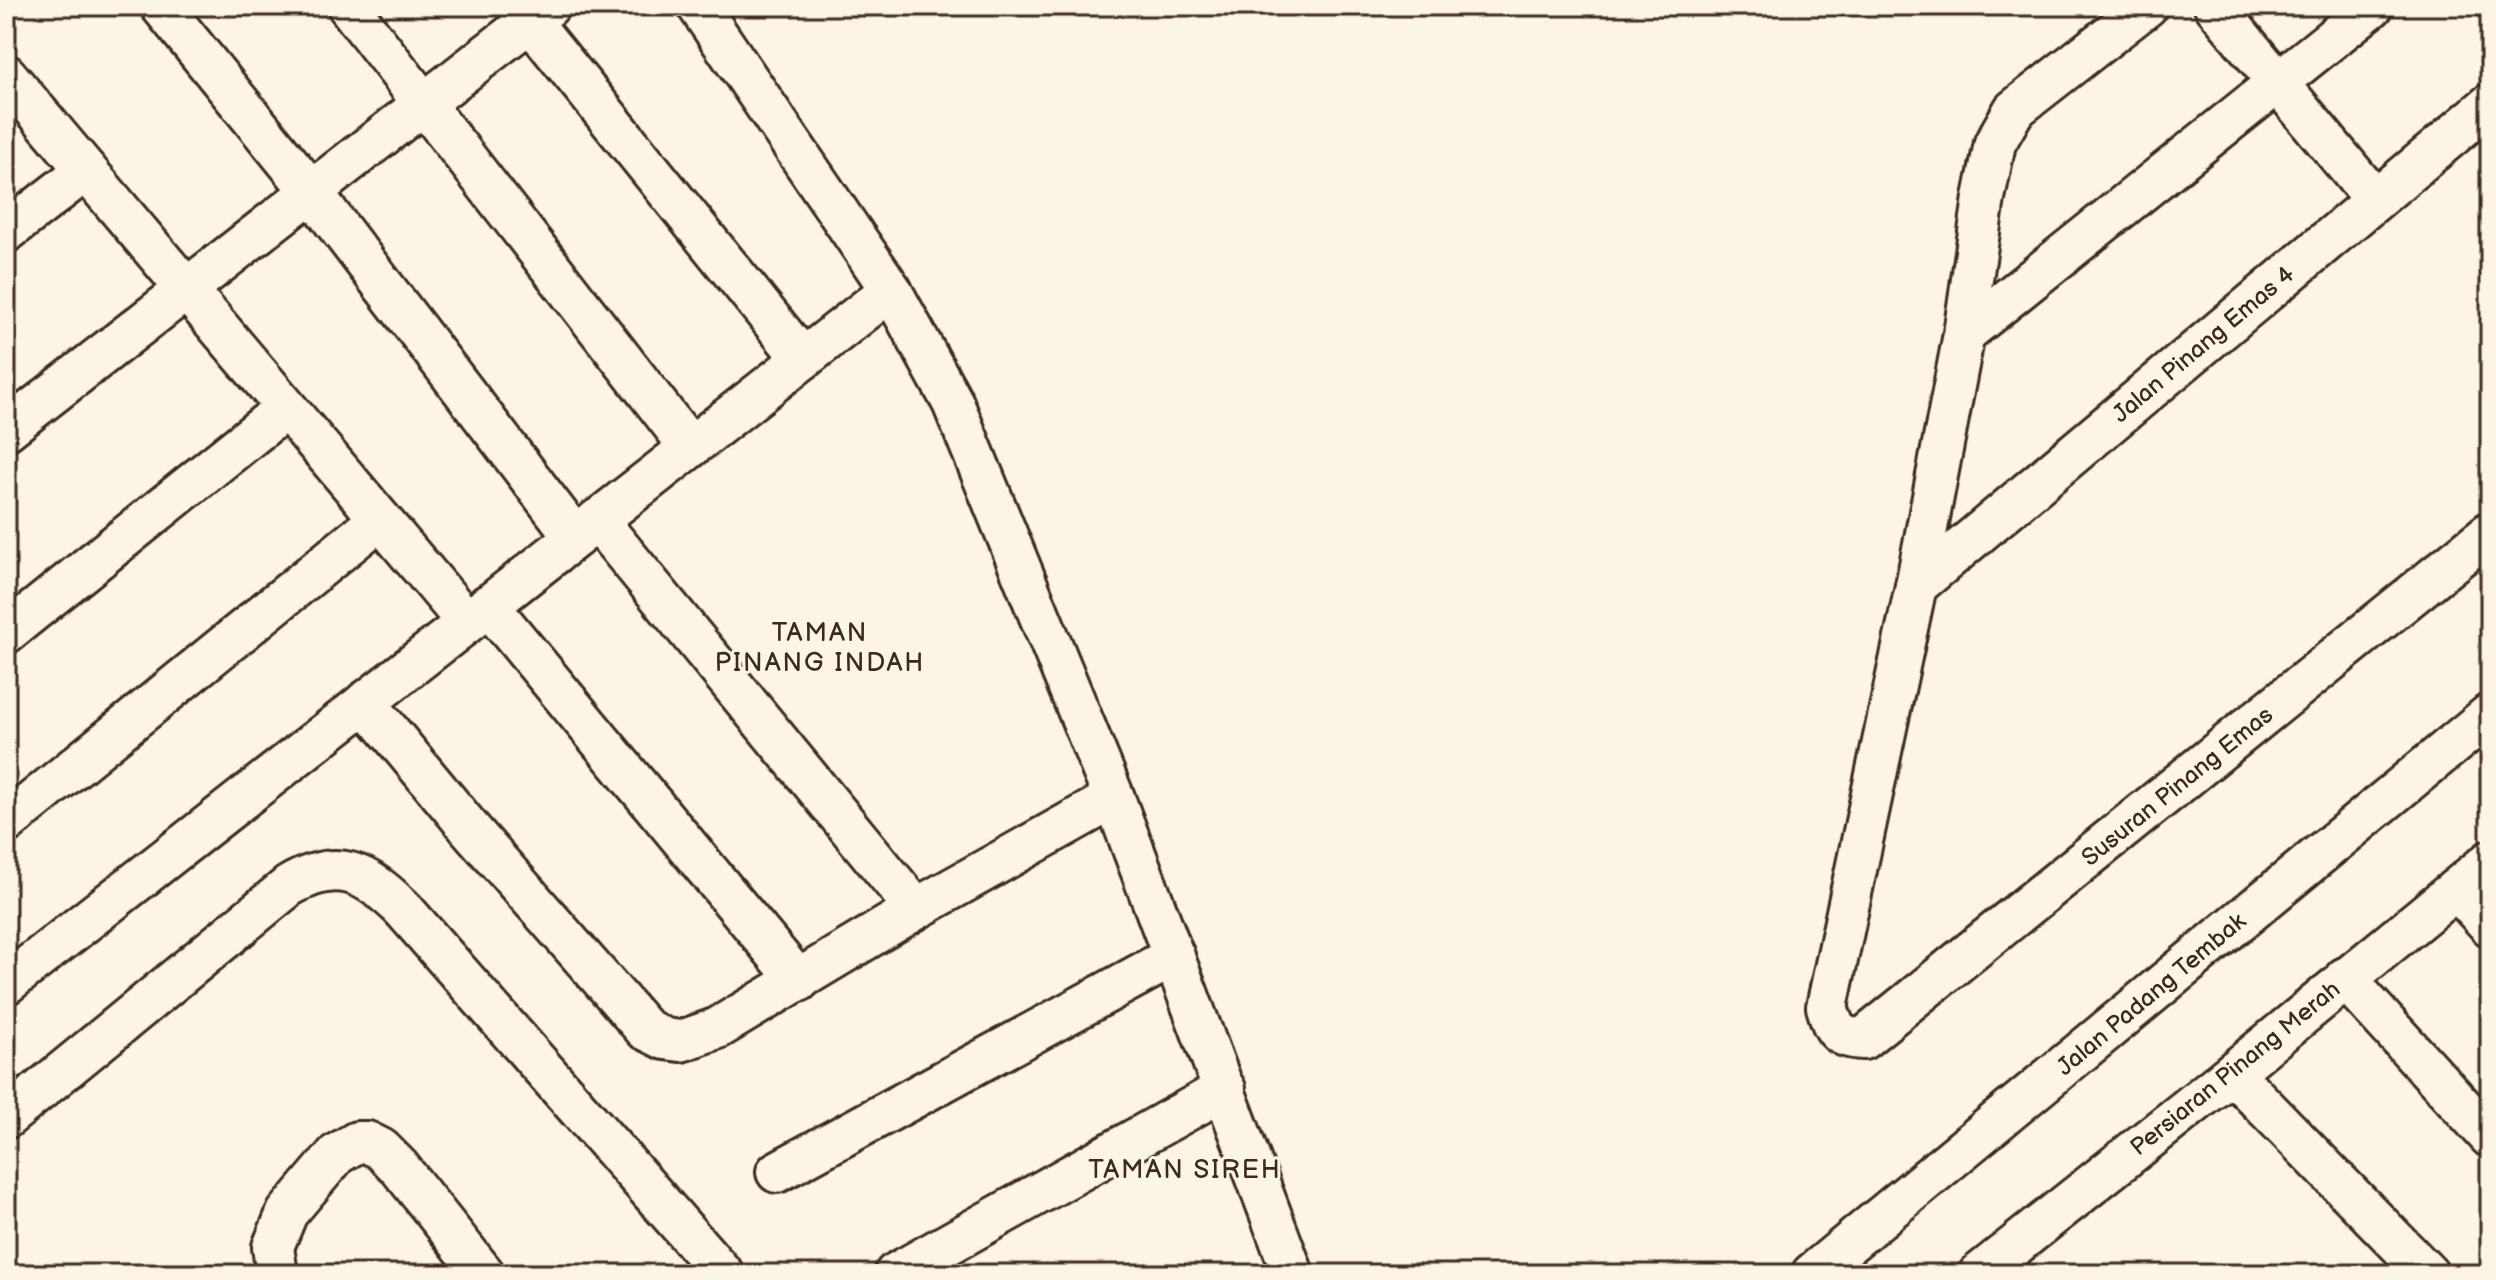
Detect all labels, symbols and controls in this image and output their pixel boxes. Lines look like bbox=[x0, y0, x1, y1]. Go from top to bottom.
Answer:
street label: Jalan Pinang Emas 4 bbox=[2107, 260, 2300, 429]
district label: TAMAN PINANG INDAH bbox=[715, 618, 925, 679]
street label: Susuran Pinang Emas bbox=[2076, 700, 2279, 872]
street label: Jalan Padang Tembak bbox=[2051, 907, 2252, 1082]
street label: Persiaran Pinang Merah bbox=[2125, 975, 2346, 1162]
district label: TAMAN SIREH bbox=[1088, 1155, 1282, 1186]

